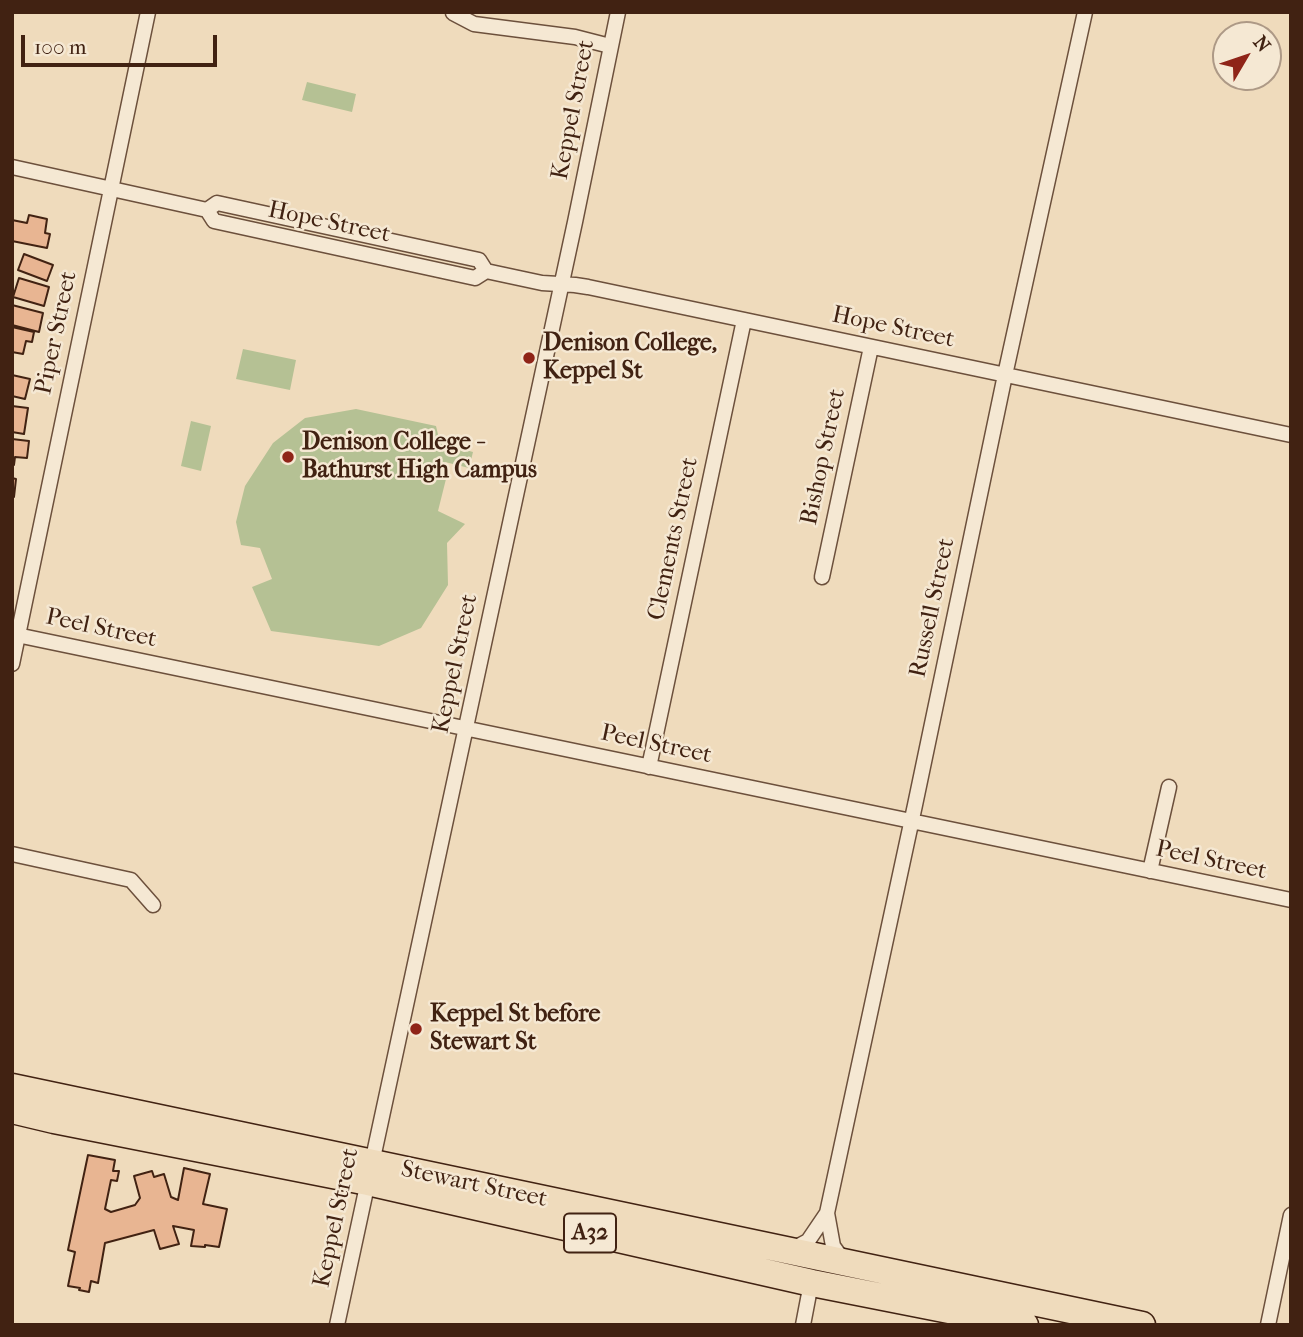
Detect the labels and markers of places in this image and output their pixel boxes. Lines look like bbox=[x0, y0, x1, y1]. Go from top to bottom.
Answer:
place label: Denison College, Keppel St bbox=[543, 330, 717, 386]
marker: Denison College, Keppel St bbox=[521, 350, 537, 366]
place label: Denison College - Bathurst High Campus bbox=[302, 429, 537, 485]
marker: Denison College - Bathurst High Campus bbox=[280, 449, 296, 465]
place label: Keppel St before Stewart St bbox=[430, 1001, 600, 1057]
marker: Keppel St before Stewart St bbox=[408, 1021, 424, 1037]

